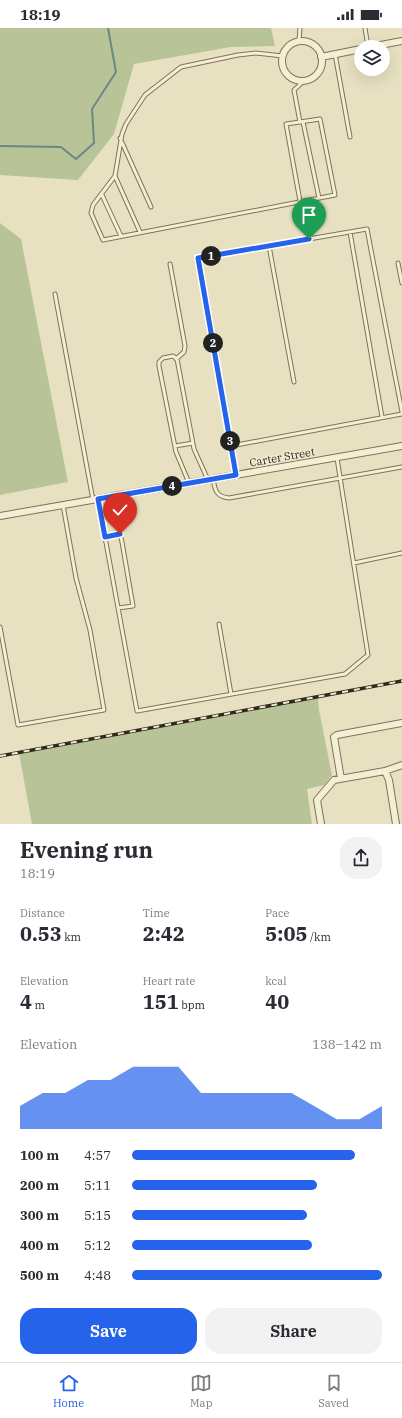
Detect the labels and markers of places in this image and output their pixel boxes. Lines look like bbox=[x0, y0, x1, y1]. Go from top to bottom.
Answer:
pin bbox=[292, 198, 326, 239]
pin: 1 bbox=[201, 246, 221, 266]
pin: 2 bbox=[203, 333, 223, 353]
pin: 3 bbox=[220, 431, 240, 451]
pin: 4 bbox=[162, 476, 182, 496]
pin bbox=[103, 493, 137, 534]

